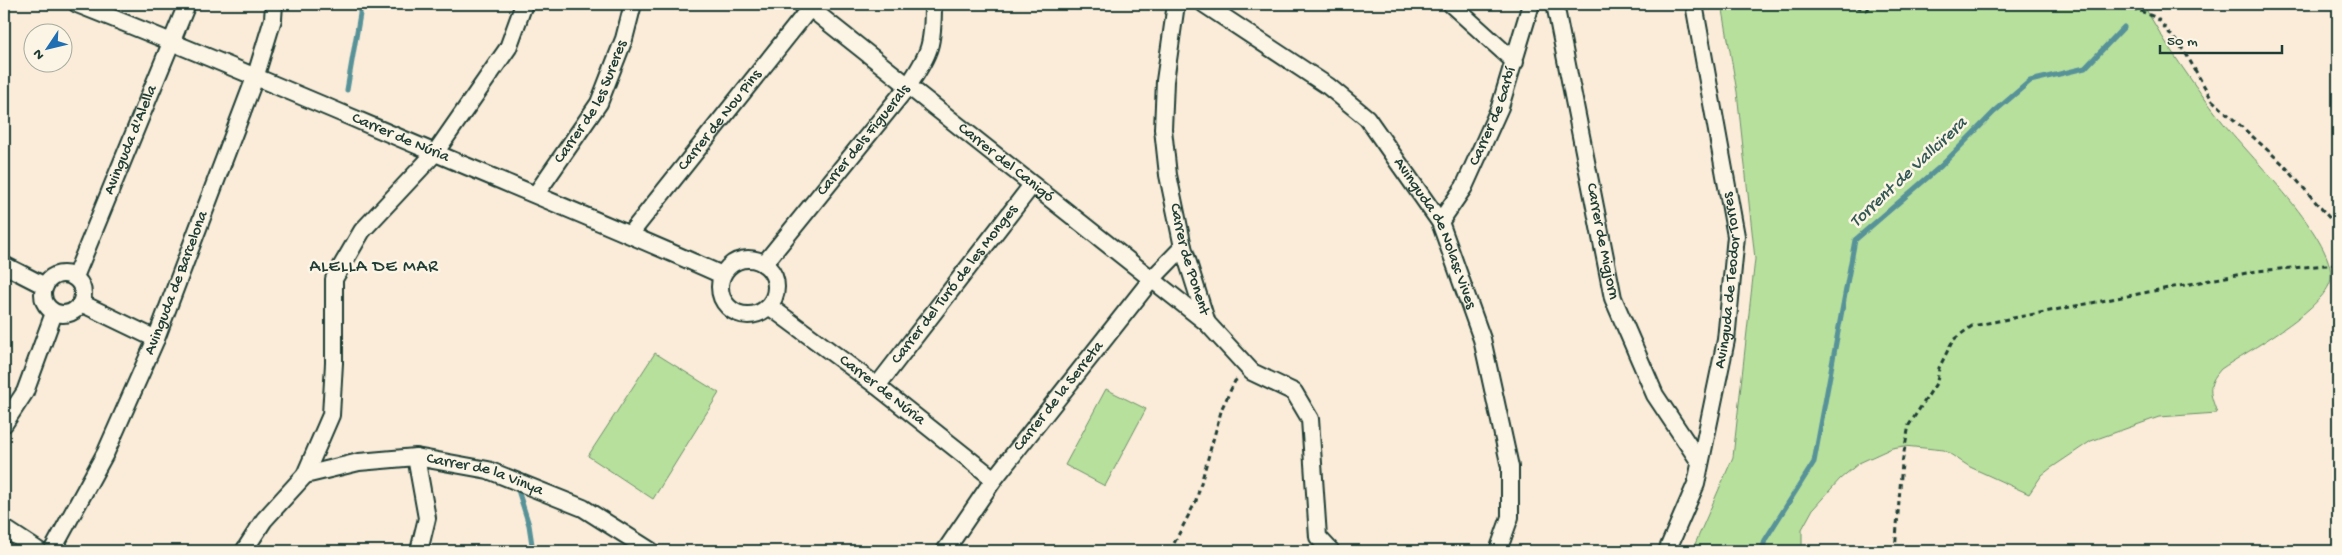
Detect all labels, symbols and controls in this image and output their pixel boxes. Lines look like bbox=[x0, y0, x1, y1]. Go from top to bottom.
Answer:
north arrow bbox=[22, 22, 72, 72]
scale bar bbox=[2160, 22, 2282, 54]
text: 50 m bbox=[2167, 33, 2198, 51]
street label: Carrer de les Sureres bbox=[550, 37, 632, 167]
text: N bbox=[30, 45, 49, 63]
street label: Carrer de Garbí bbox=[1465, 64, 1521, 169]
street label: Carrer de Nou Pins bbox=[674, 65, 767, 175]
street label: Carrer dels Figuerals bbox=[813, 80, 915, 200]
street label: Avinguda d'Alella bbox=[100, 81, 163, 198]
street label: Carrer de Núria bbox=[349, 109, 453, 168]
water label: Torrent de Vallcirera bbox=[1846, 113, 1973, 233]
street label: Carrer del Canigó bbox=[954, 119, 1058, 207]
street label: Avinguda de Nolasc Vives bbox=[1389, 154, 1480, 312]
street label: Carrer de Migjorn bbox=[1581, 182, 1623, 302]
street label: Avinguda de Teodor Torres bbox=[1711, 190, 1746, 370]
street label: Carrer del Turó de les Monges bbox=[888, 200, 1023, 368]
street label: Carrer de Ponent bbox=[1165, 202, 1214, 319]
street label: Avinguda de Barcelona bbox=[141, 207, 213, 358]
district label: ALELLA DE MAR bbox=[309, 257, 439, 278]
street label: Carrer de la Serreta bbox=[1010, 337, 1109, 456]
street label: Carrer de Núria bbox=[835, 351, 930, 431]
street label: Carrer de la Vinya bbox=[425, 450, 547, 501]

